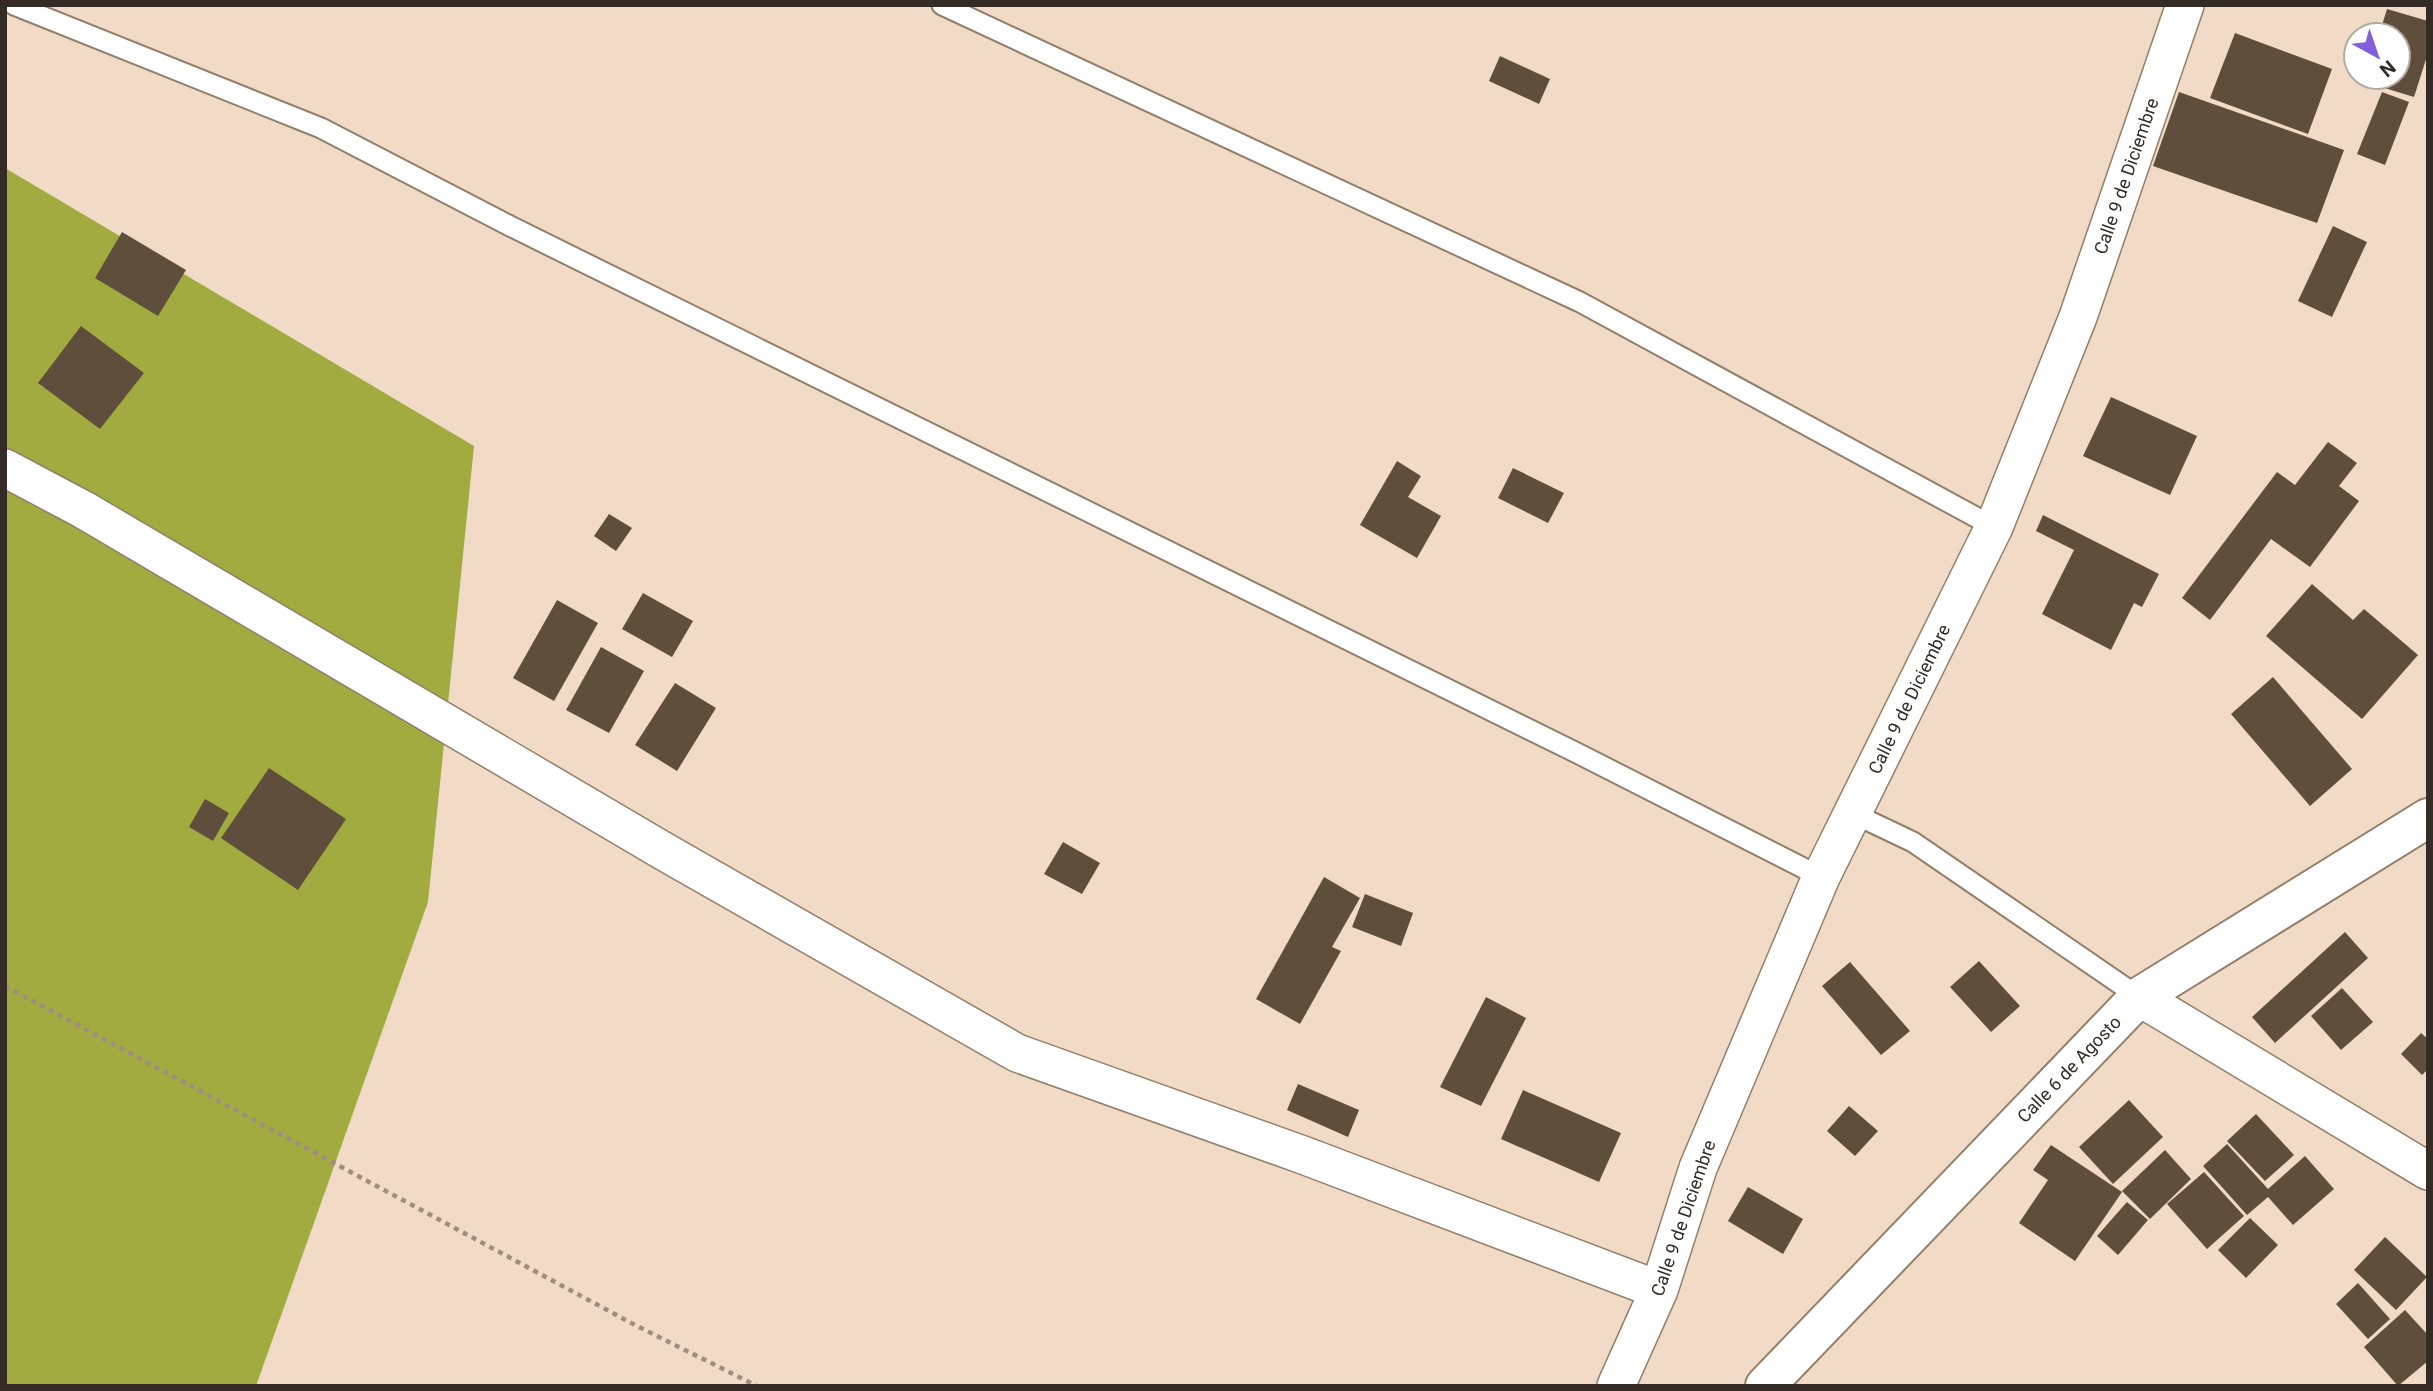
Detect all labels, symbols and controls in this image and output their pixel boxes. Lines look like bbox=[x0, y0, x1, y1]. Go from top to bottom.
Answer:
north arrow bbox=[2342, 21, 2412, 91]
text: N bbox=[2375, 56, 2400, 82]
street label: Calle 9 de Diciembre bbox=[2089, 95, 2163, 257]
street label: Calle 9 de Diciembre bbox=[1864, 621, 1954, 777]
street label: Calle 6 de Agosto bbox=[2013, 1011, 2125, 1127]
street label: Calle 9 de Diciembre bbox=[1646, 1137, 1720, 1299]

